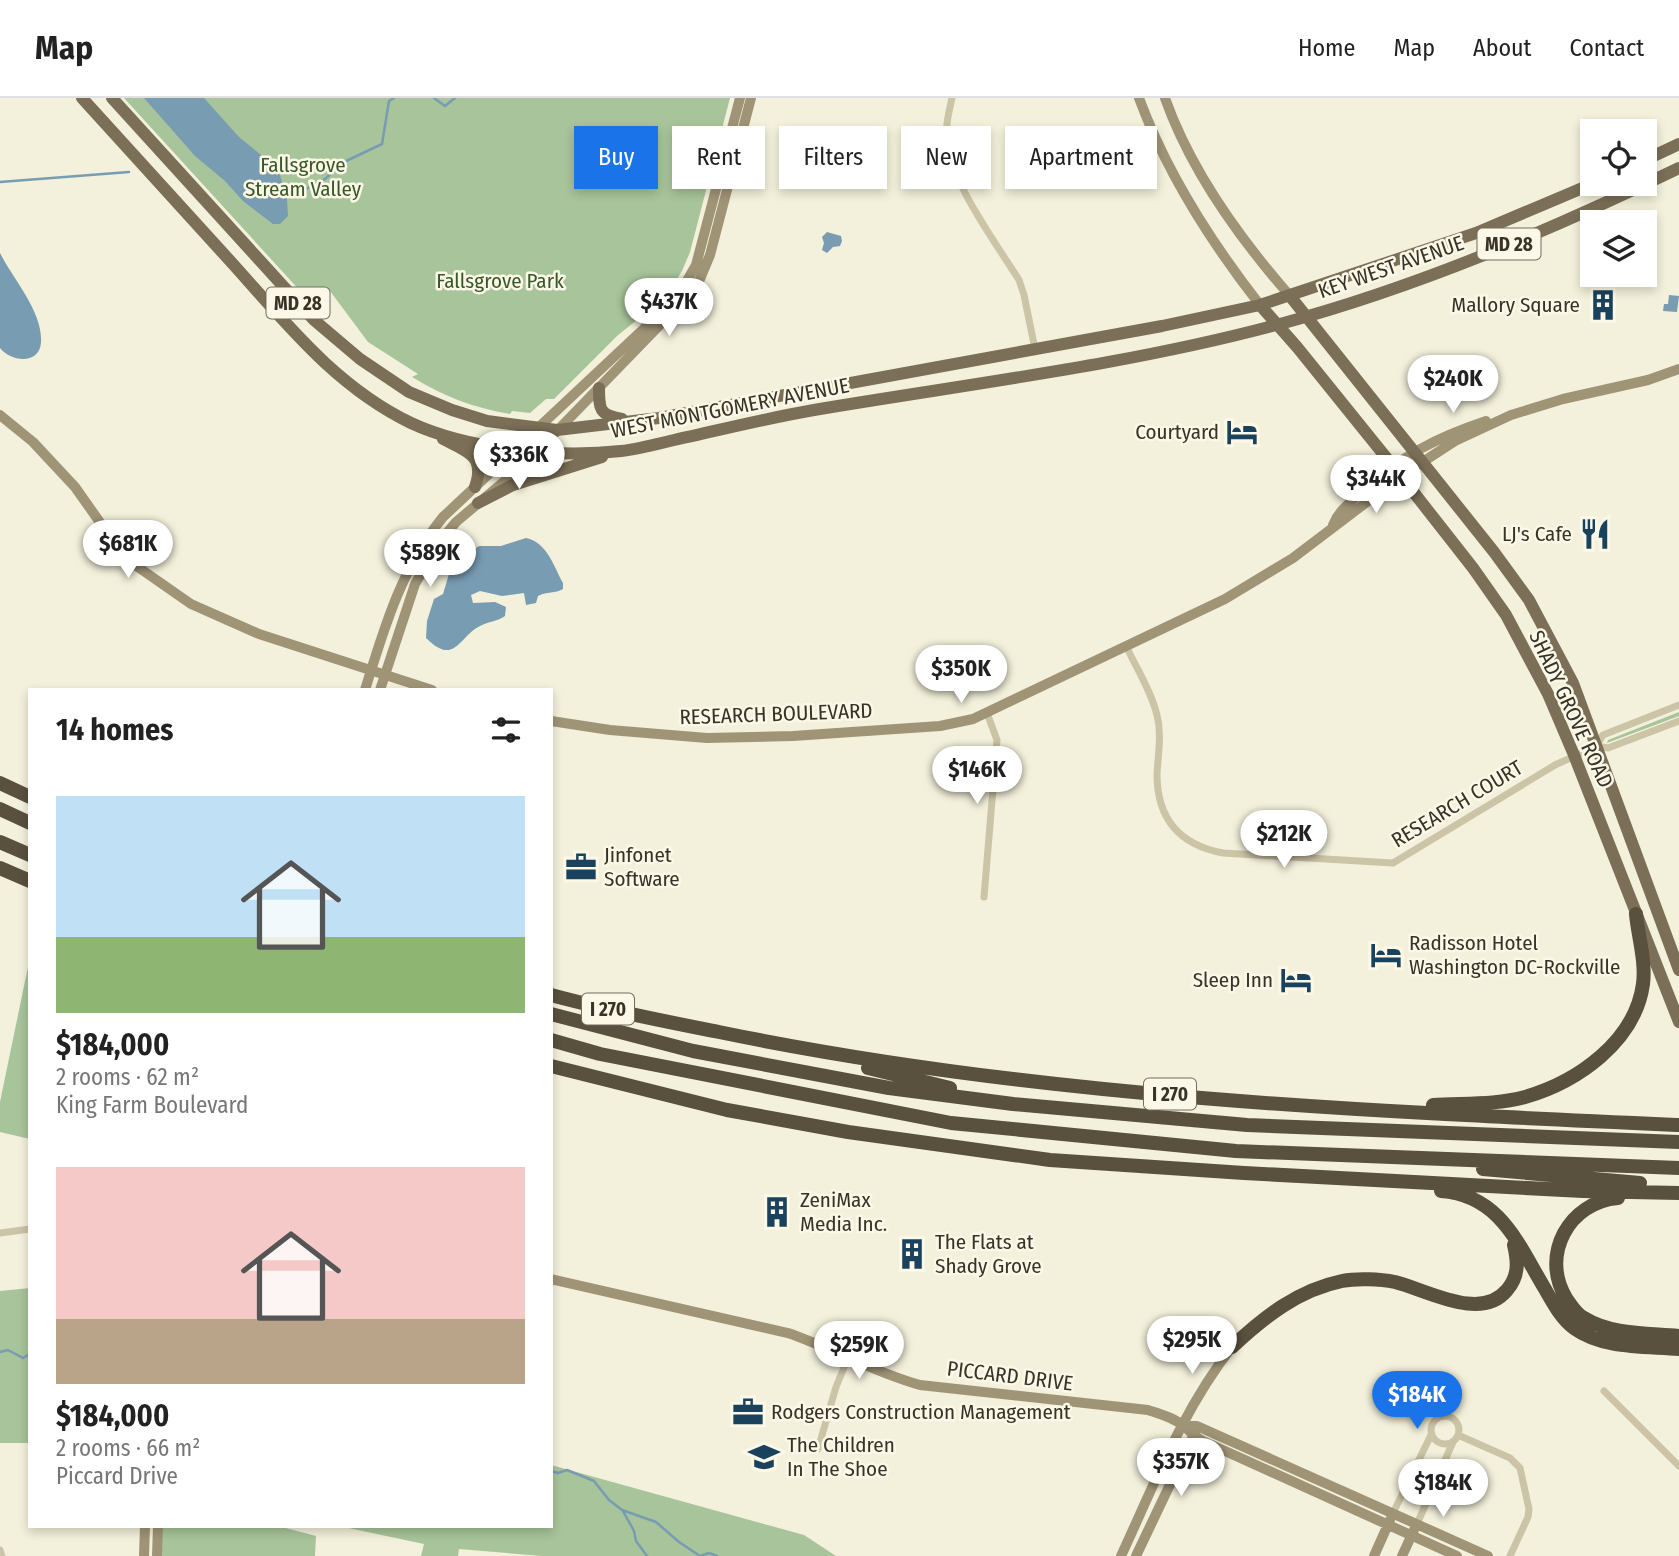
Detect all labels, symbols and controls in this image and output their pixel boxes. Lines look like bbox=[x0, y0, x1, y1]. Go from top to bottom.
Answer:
text: Map bbox=[35, 28, 93, 68]
text: Home bbox=[1298, 34, 1355, 62]
text: Map bbox=[1393, 34, 1435, 62]
text: About bbox=[1473, 34, 1531, 62]
text: Contact bbox=[1569, 34, 1644, 62]
map controls bbox=[1580, 119, 1657, 287]
button: locate bbox=[1580, 119, 1657, 196]
chip: Buy bbox=[574, 126, 658, 189]
chip: Rent bbox=[672, 126, 765, 189]
chip: Filters bbox=[779, 126, 887, 189]
chip: New bbox=[901, 126, 991, 189]
chip: Apartment bbox=[1005, 126, 1157, 189]
park label: Fallsgrove Stream Valley bbox=[245, 152, 362, 202]
button: layers bbox=[1580, 210, 1657, 287]
road number: MD 28 bbox=[1478, 228, 1540, 260]
street label: KEY WEST AVENUE bbox=[1315, 230, 1467, 304]
park label: Fallsgrove Park bbox=[436, 268, 564, 294]
pin: $437K bbox=[620, 278, 718, 338]
text: $437K bbox=[641, 287, 697, 315]
road number: MD 28 bbox=[266, 288, 330, 318]
building icon: Mallory Square bbox=[1586, 288, 1620, 322]
place label: Mallory Square bbox=[1451, 292, 1580, 318]
pin: $240K bbox=[1404, 356, 1502, 415]
text: $240K bbox=[1423, 364, 1483, 392]
street label: WEST MONTGOMERY AVENUE bbox=[609, 372, 851, 444]
hotel icon: Courtyard bbox=[1225, 415, 1259, 449]
place label: Courtyard bbox=[1135, 419, 1219, 445]
pin: $336K bbox=[470, 432, 568, 491]
text: $336K bbox=[490, 440, 548, 468]
pin: $344K bbox=[1327, 456, 1425, 515]
text: $344K bbox=[1346, 464, 1406, 492]
restaurant icon: LJ's Cafe bbox=[1578, 517, 1612, 551]
pin: $681K bbox=[79, 520, 177, 580]
place label: LJ's Cafe bbox=[1502, 521, 1572, 547]
text: $681K bbox=[99, 529, 157, 557]
pin: $589K bbox=[381, 530, 479, 589]
text: $589K bbox=[400, 538, 460, 566]
street label: SHADY GROVE ROAD bbox=[1523, 626, 1619, 792]
pin: $350K bbox=[912, 646, 1010, 705]
text: $350K bbox=[931, 654, 991, 682]
street label: RESEARCH BOULEVARD bbox=[679, 698, 873, 730]
icon: filters bbox=[487, 711, 525, 749]
text: 14 homes bbox=[56, 712, 173, 748]
pin: $146K bbox=[928, 746, 1026, 806]
street label: RESEARCH COURT bbox=[1387, 754, 1528, 853]
text: $146K bbox=[948, 755, 1006, 783]
pin: $212K bbox=[1235, 810, 1333, 870]
text: $212K bbox=[1256, 819, 1312, 847]
icon: home bbox=[228, 842, 354, 968]
place label: Jinfonet Software bbox=[604, 842, 680, 892]
office icon: Jinfonet Software bbox=[564, 850, 598, 884]
place label: Radisson Hotel Washington DC-Rockville bbox=[1409, 930, 1620, 980]
hotel icon: Radisson Hotel Washington DC-Rockville bbox=[1369, 938, 1403, 972]
hotel icon: Sleep Inn bbox=[1279, 963, 1313, 997]
place label: Sleep Inn bbox=[1193, 967, 1273, 993]
road number: I 270 bbox=[582, 994, 634, 1024]
text: $184,000 bbox=[56, 1027, 169, 1063]
text: 2 rooms · 62 m² bbox=[56, 1063, 199, 1091]
road number: I 270 bbox=[1144, 1078, 1196, 1110]
text: King Farm Boulevard bbox=[56, 1091, 248, 1119]
place label: ZeniMax Media Inc. bbox=[800, 1187, 887, 1237]
building icon: ZeniMax Media Inc. bbox=[760, 1195, 794, 1229]
icon: home bbox=[228, 1213, 354, 1339]
place label: The Flats at Shady Grove bbox=[935, 1229, 1042, 1279]
building icon: The Flats at Shady Grove bbox=[895, 1237, 929, 1271]
pin: $295K bbox=[1143, 1316, 1241, 1376]
pin: $259K bbox=[810, 1322, 908, 1381]
text: $295K bbox=[1163, 1325, 1221, 1353]
text: $259K bbox=[830, 1330, 888, 1358]
street label: PICCARD DRIVE bbox=[946, 1355, 1075, 1397]
pin: $184K bbox=[1368, 1372, 1466, 1431]
text: $184K bbox=[1388, 1380, 1446, 1408]
office icon: Rodgers Construction Management bbox=[731, 1395, 765, 1429]
text: $184,000 bbox=[56, 1398, 169, 1434]
place label: Rodgers Construction Management bbox=[771, 1399, 1071, 1425]
place label: The Children In The Shoe bbox=[787, 1432, 895, 1482]
text: 2 rooms · 66 m² bbox=[56, 1434, 200, 1462]
pin: $357K bbox=[1132, 1438, 1230, 1498]
school or university icon: The Children In The Shoe bbox=[747, 1440, 781, 1474]
text: $357K bbox=[1153, 1447, 1209, 1475]
pin: $184K bbox=[1394, 1460, 1492, 1519]
text: Piccard Drive bbox=[56, 1462, 178, 1490]
text: $184K bbox=[1414, 1468, 1472, 1496]

